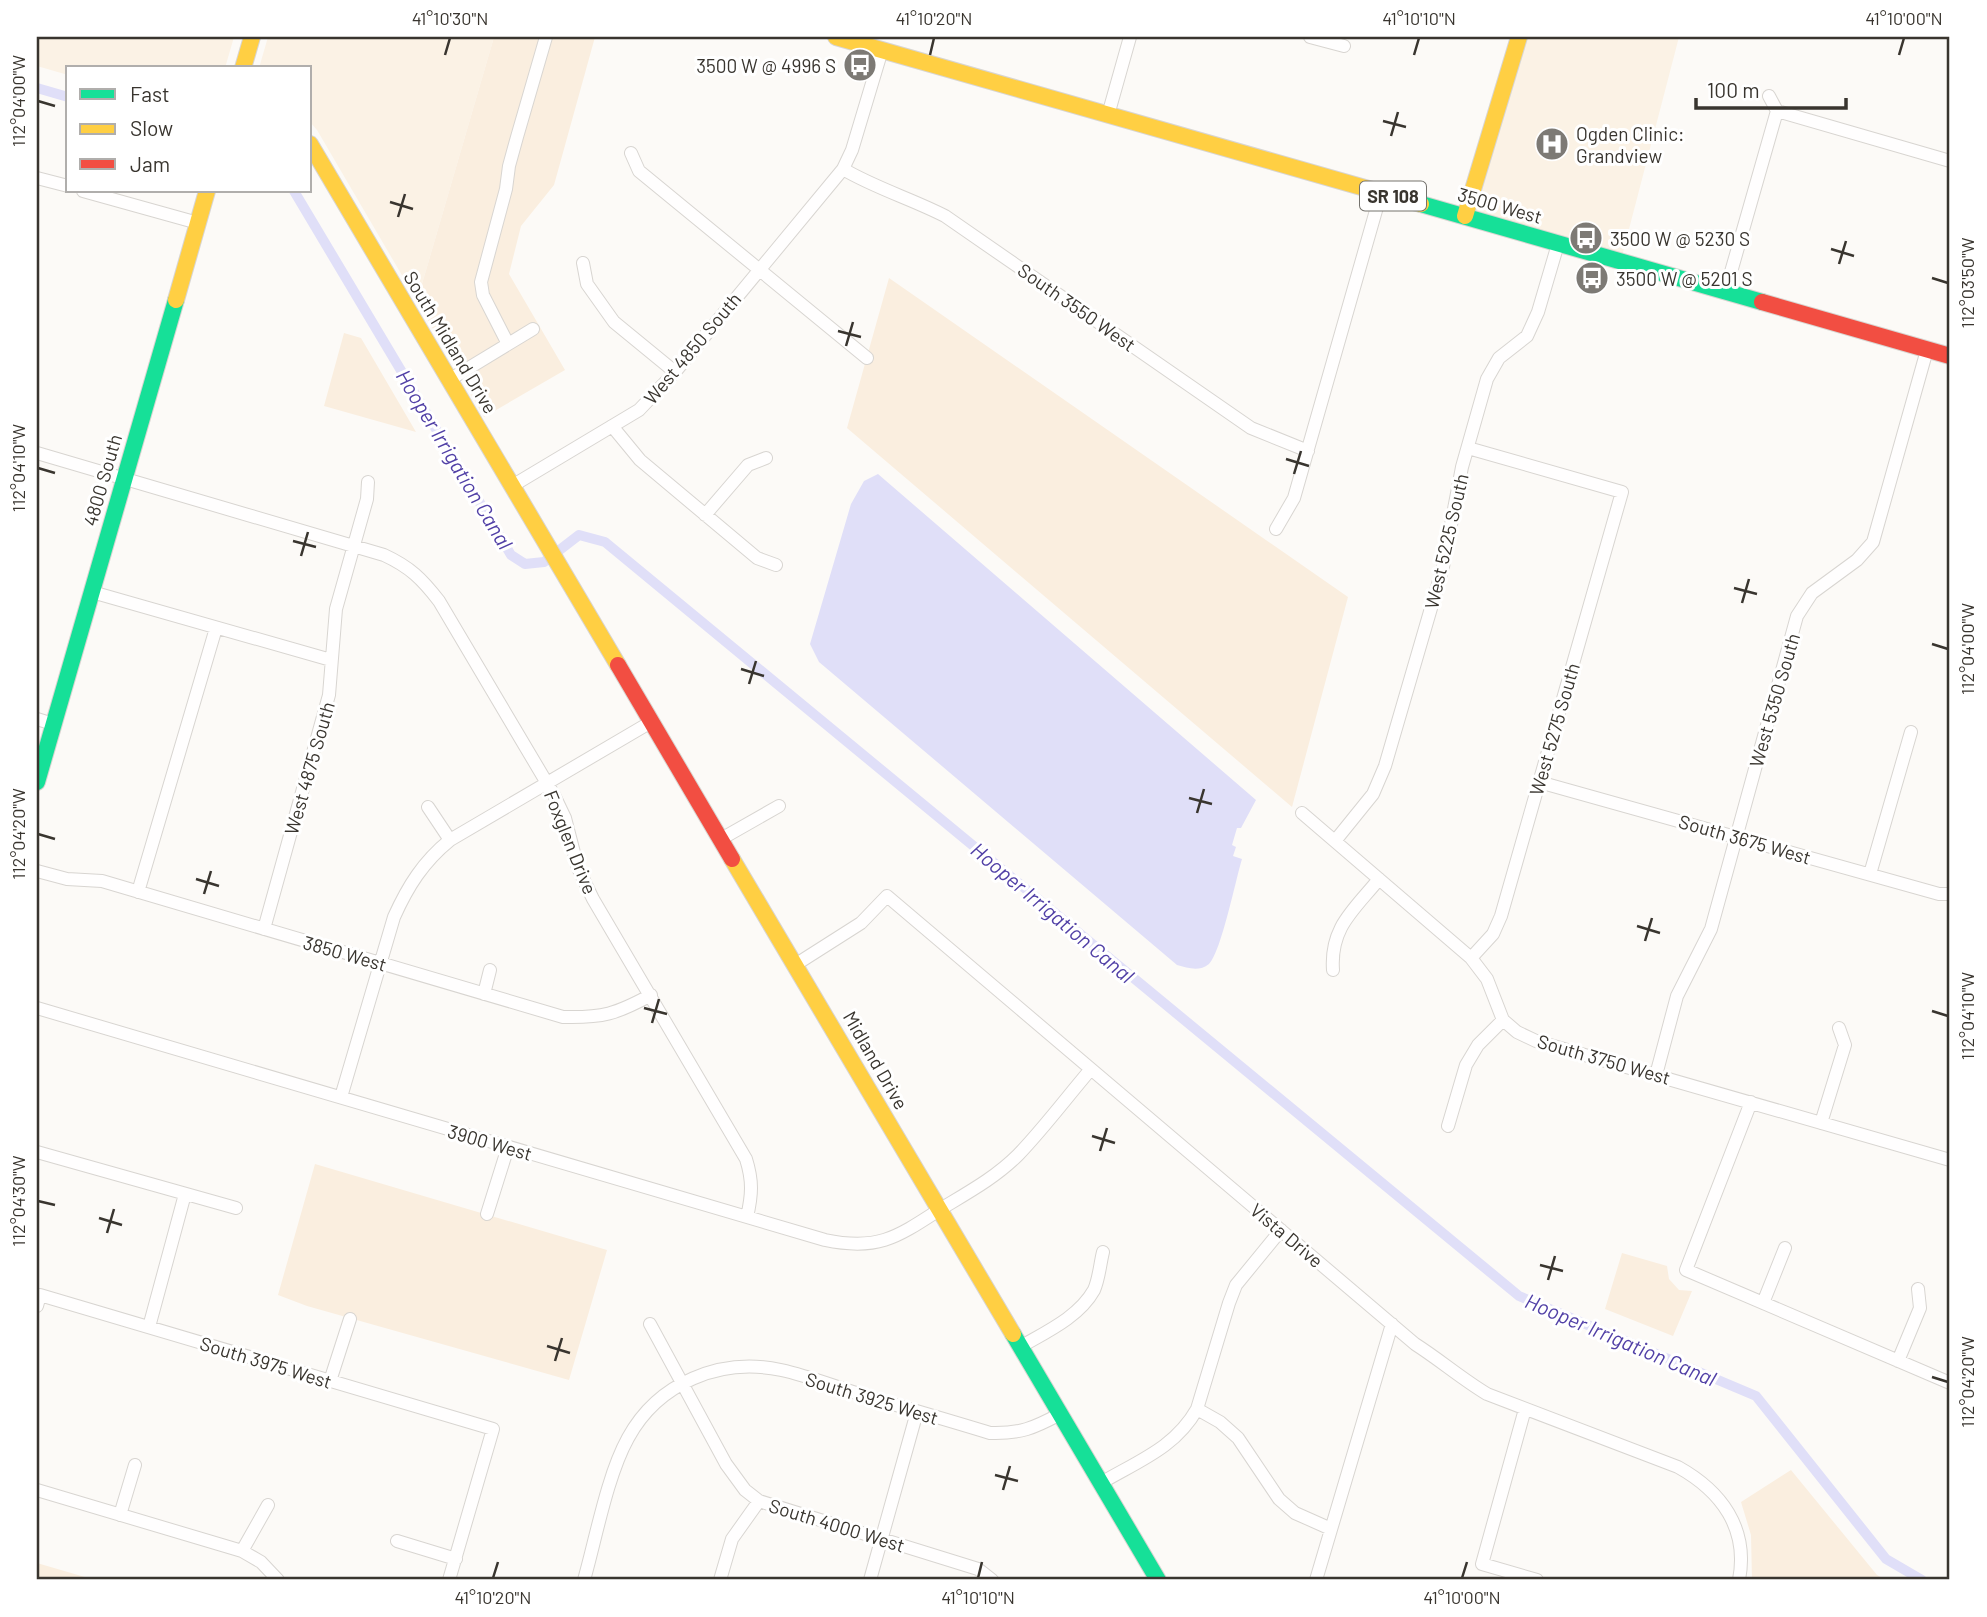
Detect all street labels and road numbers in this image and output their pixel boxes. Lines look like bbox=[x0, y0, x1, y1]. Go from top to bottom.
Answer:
road number: SR 108 bbox=[1360, 182, 1426, 210]
street label: 3500 West bbox=[1455, 182, 1545, 228]
street label: South 3550 West bbox=[1014, 258, 1140, 356]
street label: South Midland Drive bbox=[399, 267, 503, 417]
street label: West 4850 South bbox=[639, 287, 745, 409]
street label: 4800 South bbox=[78, 431, 126, 529]
street label: West 5225 South bbox=[1419, 471, 1473, 611]
street label: West 5350 South bbox=[1744, 630, 1804, 770]
street label: West 5275 South bbox=[1524, 660, 1584, 798]
street label: West 4875 South bbox=[279, 699, 339, 837]
street label: Foxglen Drive bbox=[540, 787, 602, 897]
street label: South 3675 West bbox=[1676, 809, 1814, 869]
street label: 3850 West bbox=[301, 930, 389, 976]
street label: Midland Drive bbox=[839, 1007, 913, 1113]
street label: South 3750 West bbox=[1535, 1029, 1673, 1089]
street label: 3900 West bbox=[445, 1119, 535, 1165]
street label: Vista Drive bbox=[1246, 1198, 1328, 1272]
street label: South 3975 West bbox=[197, 1331, 335, 1393]
street label: South 3925 West bbox=[803, 1367, 941, 1429]
street label: South 4000 West bbox=[766, 1493, 908, 1557]

